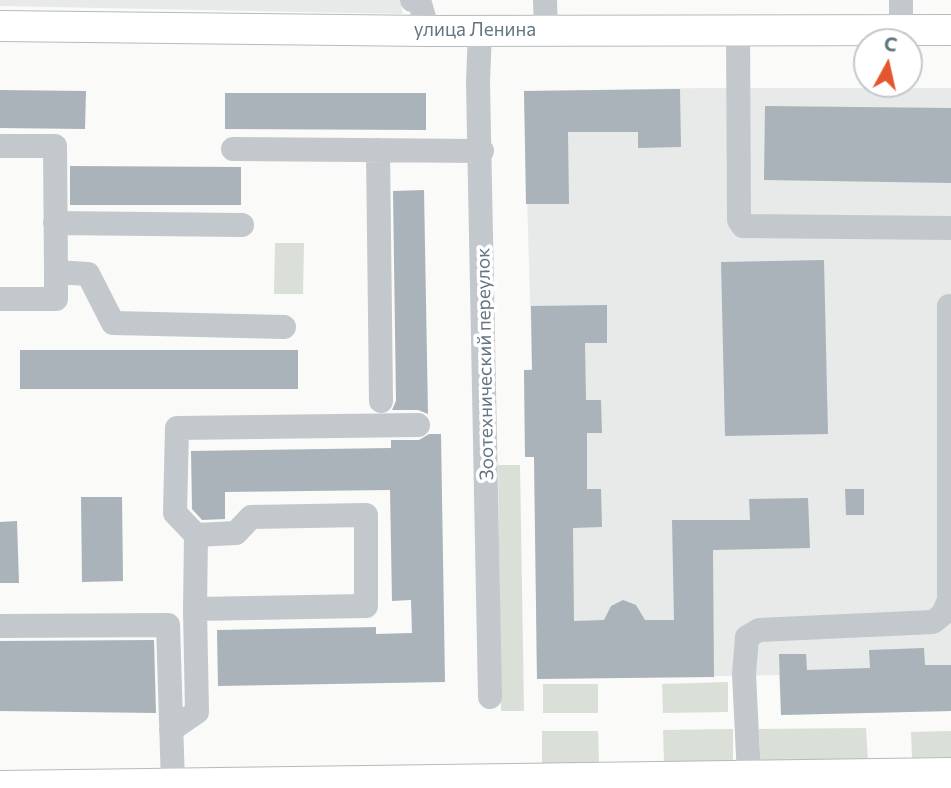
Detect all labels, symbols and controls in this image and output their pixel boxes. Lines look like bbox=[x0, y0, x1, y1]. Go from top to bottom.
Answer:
street label: улица Ленина bbox=[414, 19, 536, 41]
north arrow bbox=[853, 28, 923, 98]
text: С bbox=[883, 31, 899, 56]
street label: Зоотехнический переулок bbox=[472, 248, 498, 480]

